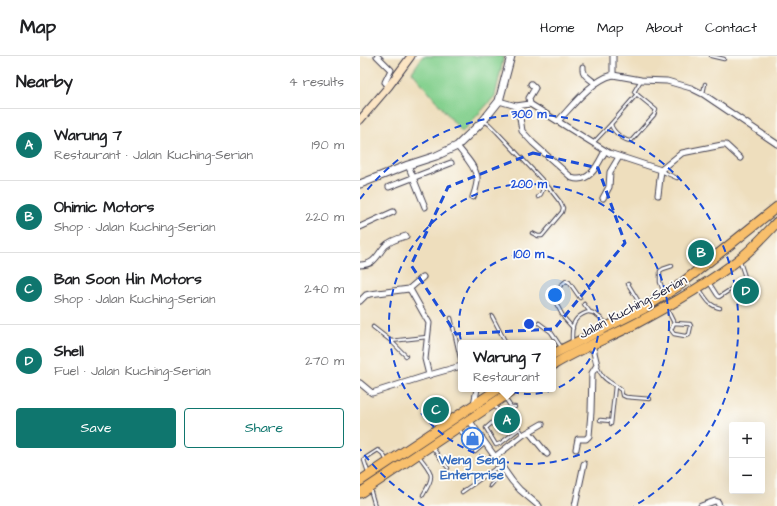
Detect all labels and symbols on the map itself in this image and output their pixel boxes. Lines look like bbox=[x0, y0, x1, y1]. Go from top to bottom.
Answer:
text: 300 m bbox=[510, 106, 547, 123]
text: 200 m bbox=[510, 176, 548, 193]
pin: B bbox=[688, 238, 714, 268]
text: 100 m bbox=[514, 246, 545, 263]
street label: Jalan Kuching-Serian bbox=[576, 271, 691, 344]
pin: D bbox=[733, 276, 759, 306]
your location bbox=[545, 285, 565, 305]
centre of rings bbox=[522, 317, 536, 331]
pin: C bbox=[423, 395, 449, 425]
pin: A bbox=[494, 405, 520, 435]
shop icon: Weng Seng Enterprise bbox=[459, 425, 485, 451]
place label: Weng Seng Enterprise bbox=[438, 451, 505, 485]

